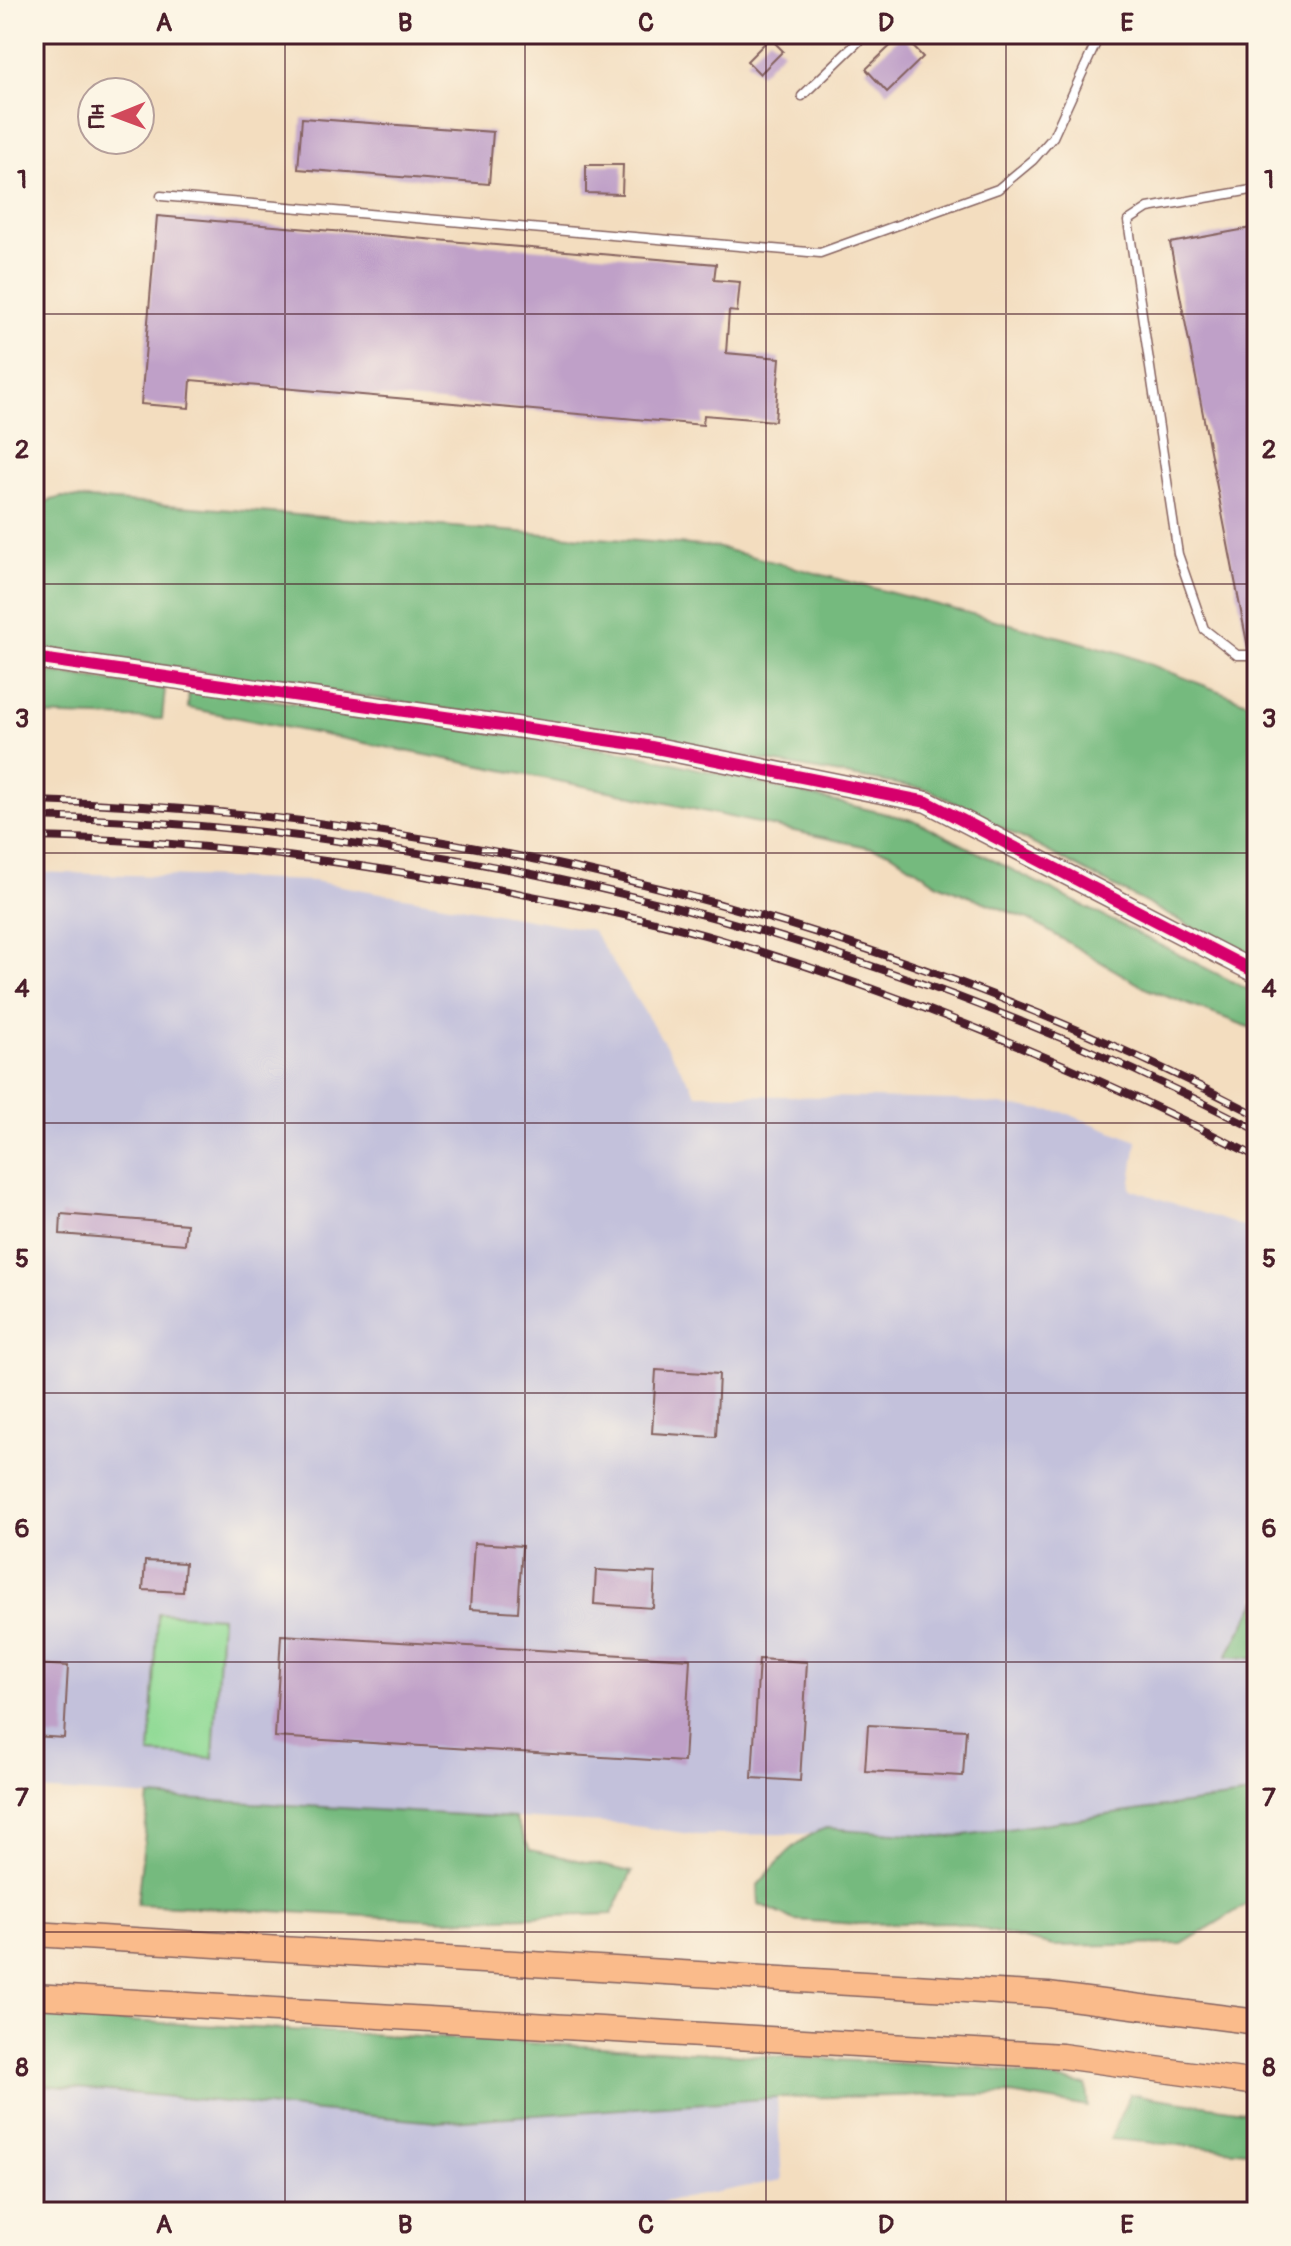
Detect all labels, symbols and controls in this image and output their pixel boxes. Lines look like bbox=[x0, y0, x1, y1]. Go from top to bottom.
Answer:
text: A bbox=[156, 7, 173, 39]
text: B bbox=[398, 7, 412, 39]
text: C bbox=[638, 7, 654, 39]
text: D bbox=[878, 7, 894, 39]
text: E bbox=[1120, 7, 1134, 39]
north arrow bbox=[76, 76, 156, 156]
text: Пн bbox=[83, 104, 111, 129]
text: 1 bbox=[17, 164, 27, 196]
text: 1 bbox=[1264, 164, 1274, 196]
text: 2 bbox=[15, 434, 29, 466]
text: 2 bbox=[1262, 434, 1276, 466]
text: 3 bbox=[15, 703, 29, 735]
text: 3 bbox=[1262, 703, 1276, 735]
text: 4 bbox=[14, 973, 30, 1005]
text: 4 bbox=[1261, 973, 1277, 1005]
text: 5 bbox=[15, 1243, 29, 1275]
text: 5 bbox=[1262, 1243, 1276, 1275]
text: 6 bbox=[14, 1513, 30, 1545]
text: 6 bbox=[1261, 1513, 1277, 1545]
text: 7 bbox=[15, 1782, 29, 1814]
text: 7 bbox=[1262, 1782, 1276, 1814]
text: 8 bbox=[15, 2052, 29, 2084]
text: 8 bbox=[1262, 2052, 1276, 2084]
text: A bbox=[156, 2209, 173, 2241]
text: B bbox=[398, 2209, 412, 2241]
text: C bbox=[638, 2209, 654, 2241]
text: D bbox=[878, 2209, 894, 2241]
text: E bbox=[1120, 2209, 1134, 2241]

